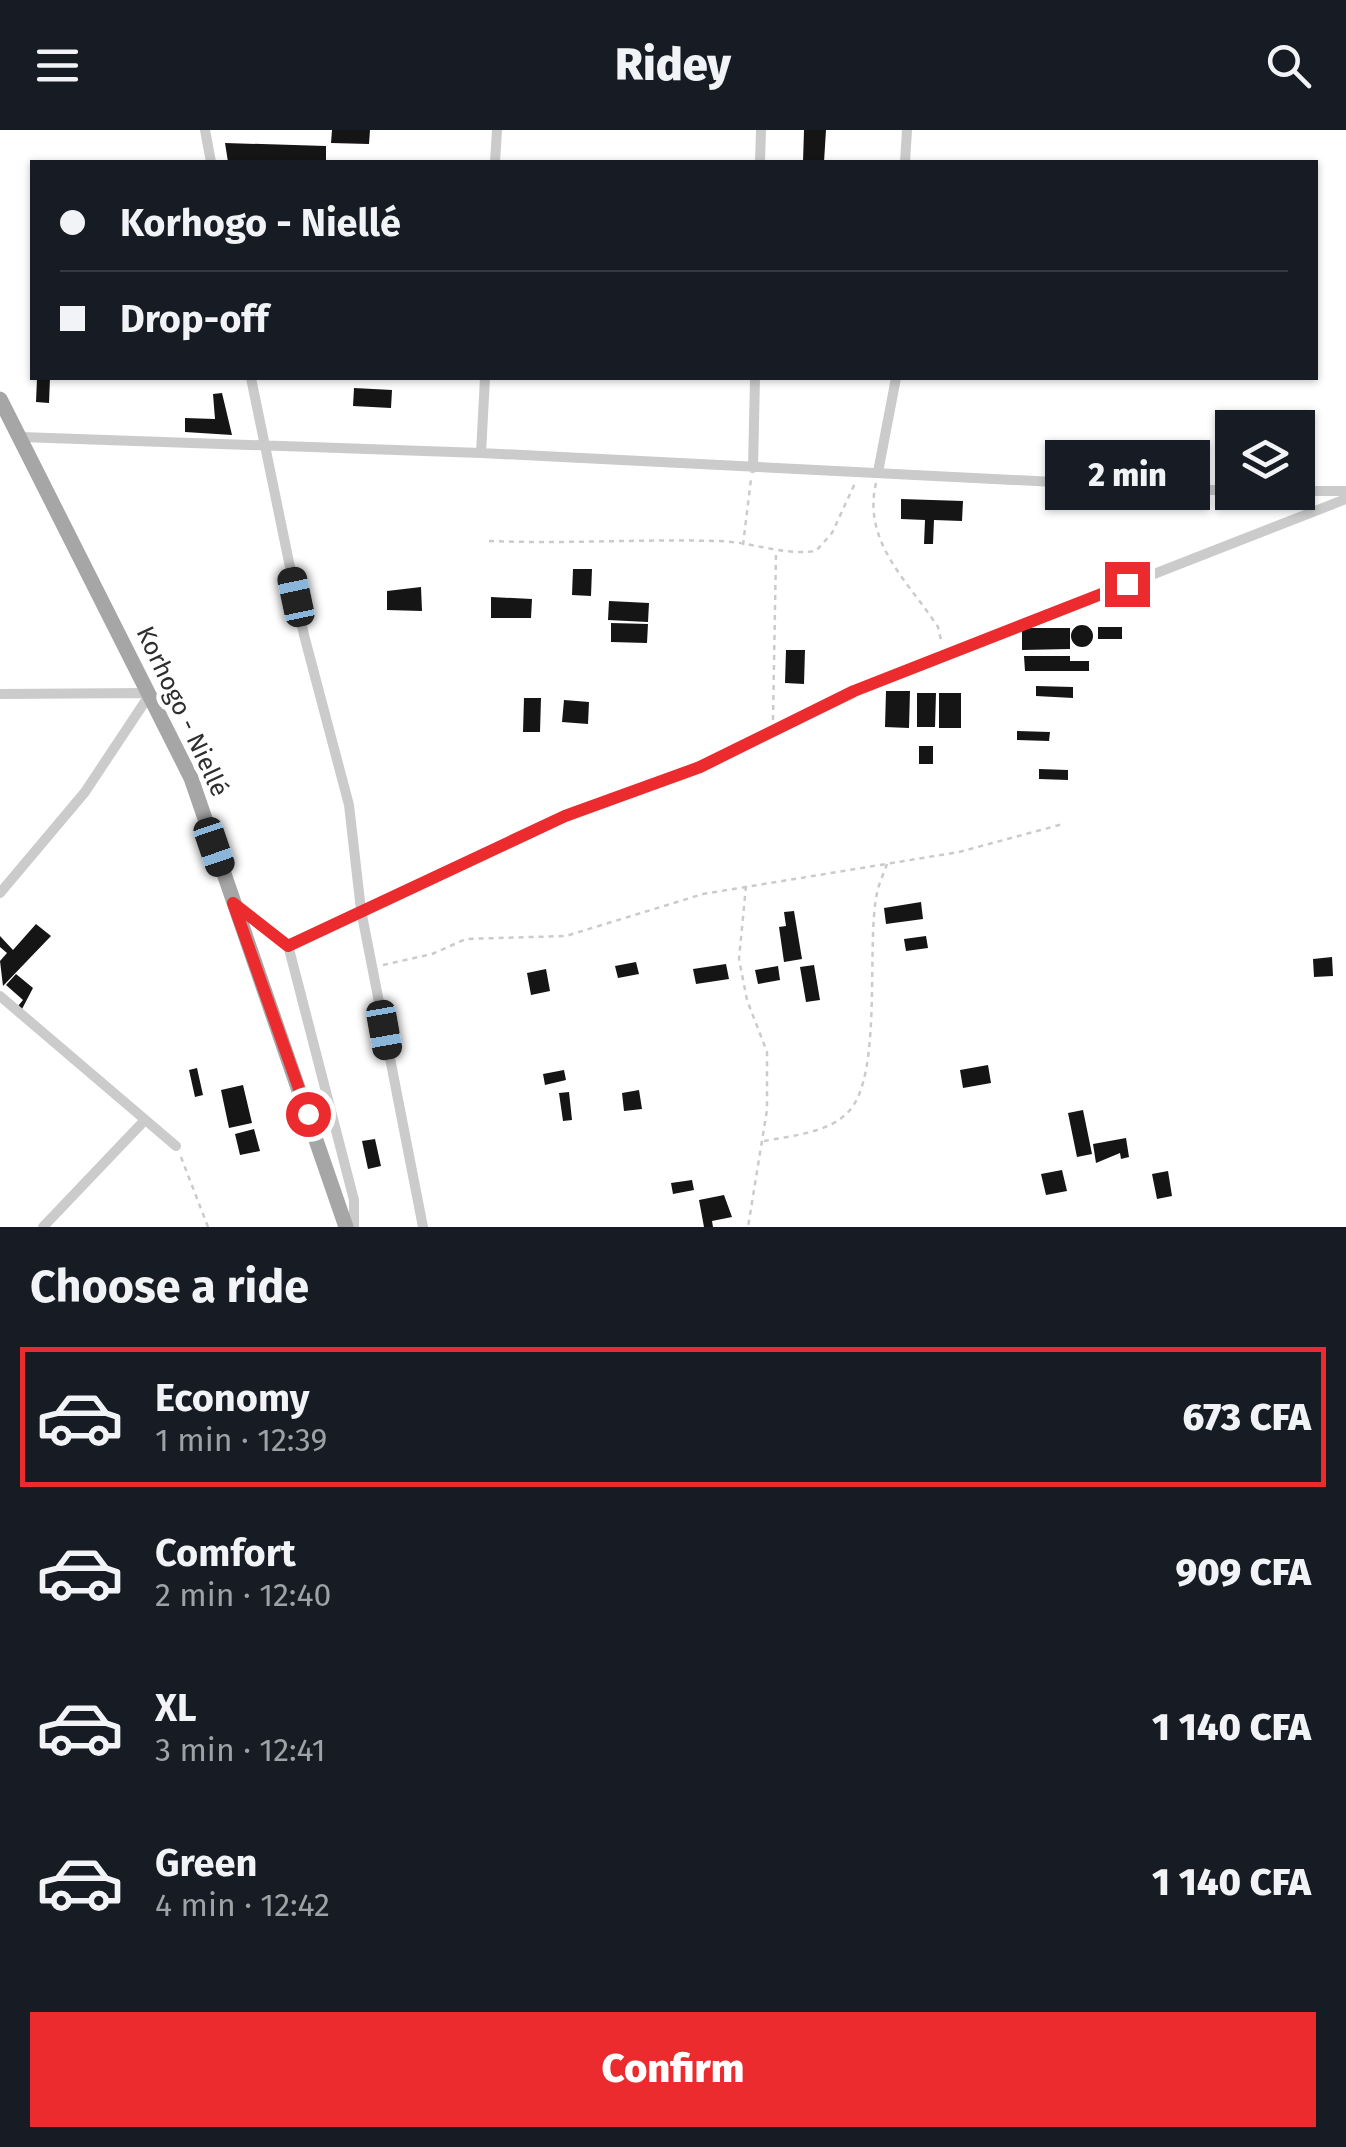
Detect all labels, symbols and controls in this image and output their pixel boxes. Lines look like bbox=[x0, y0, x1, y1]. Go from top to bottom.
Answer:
icon: menu bbox=[30, 38, 85, 93]
text: Ridey bbox=[615, 38, 731, 92]
icon: search bbox=[1261, 38, 1316, 93]
text: Korhogo - Niellé bbox=[120, 200, 401, 246]
text: Drop-off bbox=[120, 296, 268, 342]
map controls bbox=[1215, 410, 1315, 510]
button: layers bbox=[1215, 410, 1315, 510]
callout: 2 min bbox=[1044, 439, 1210, 509]
text: 2 min bbox=[1088, 456, 1167, 494]
route end bbox=[1105, 562, 1150, 607]
car bbox=[275, 565, 317, 629]
street label: Korhogo - Niellé bbox=[130, 622, 235, 801]
car bbox=[190, 814, 238, 880]
car bbox=[364, 998, 404, 1062]
route start bbox=[286, 1092, 331, 1137]
text: Choose a ride bbox=[30, 1260, 309, 1314]
icon: car bbox=[35, 1372, 125, 1462]
text: Economy bbox=[155, 1375, 310, 1421]
text: 673 CFA bbox=[1182, 1394, 1311, 1440]
text: 1 min · 12:39 bbox=[155, 1421, 327, 1459]
icon: car bbox=[35, 1527, 125, 1617]
text: Comfort bbox=[155, 1530, 296, 1576]
text: 909 CFA bbox=[1176, 1549, 1311, 1595]
text: 2 min · 12:40 bbox=[155, 1576, 331, 1614]
icon: car bbox=[35, 1682, 125, 1772]
text: XL bbox=[155, 1685, 197, 1731]
text: 1 140 CFA bbox=[1152, 1704, 1311, 1750]
text: 3 min · 12:41 bbox=[155, 1731, 326, 1769]
icon: car bbox=[35, 1837, 125, 1927]
text: Green bbox=[155, 1840, 258, 1886]
text: 1 140 CFA bbox=[1152, 1859, 1311, 1905]
text: 4 min · 12:42 bbox=[155, 1886, 330, 1924]
button: Confirm bbox=[30, 2012, 1316, 2127]

